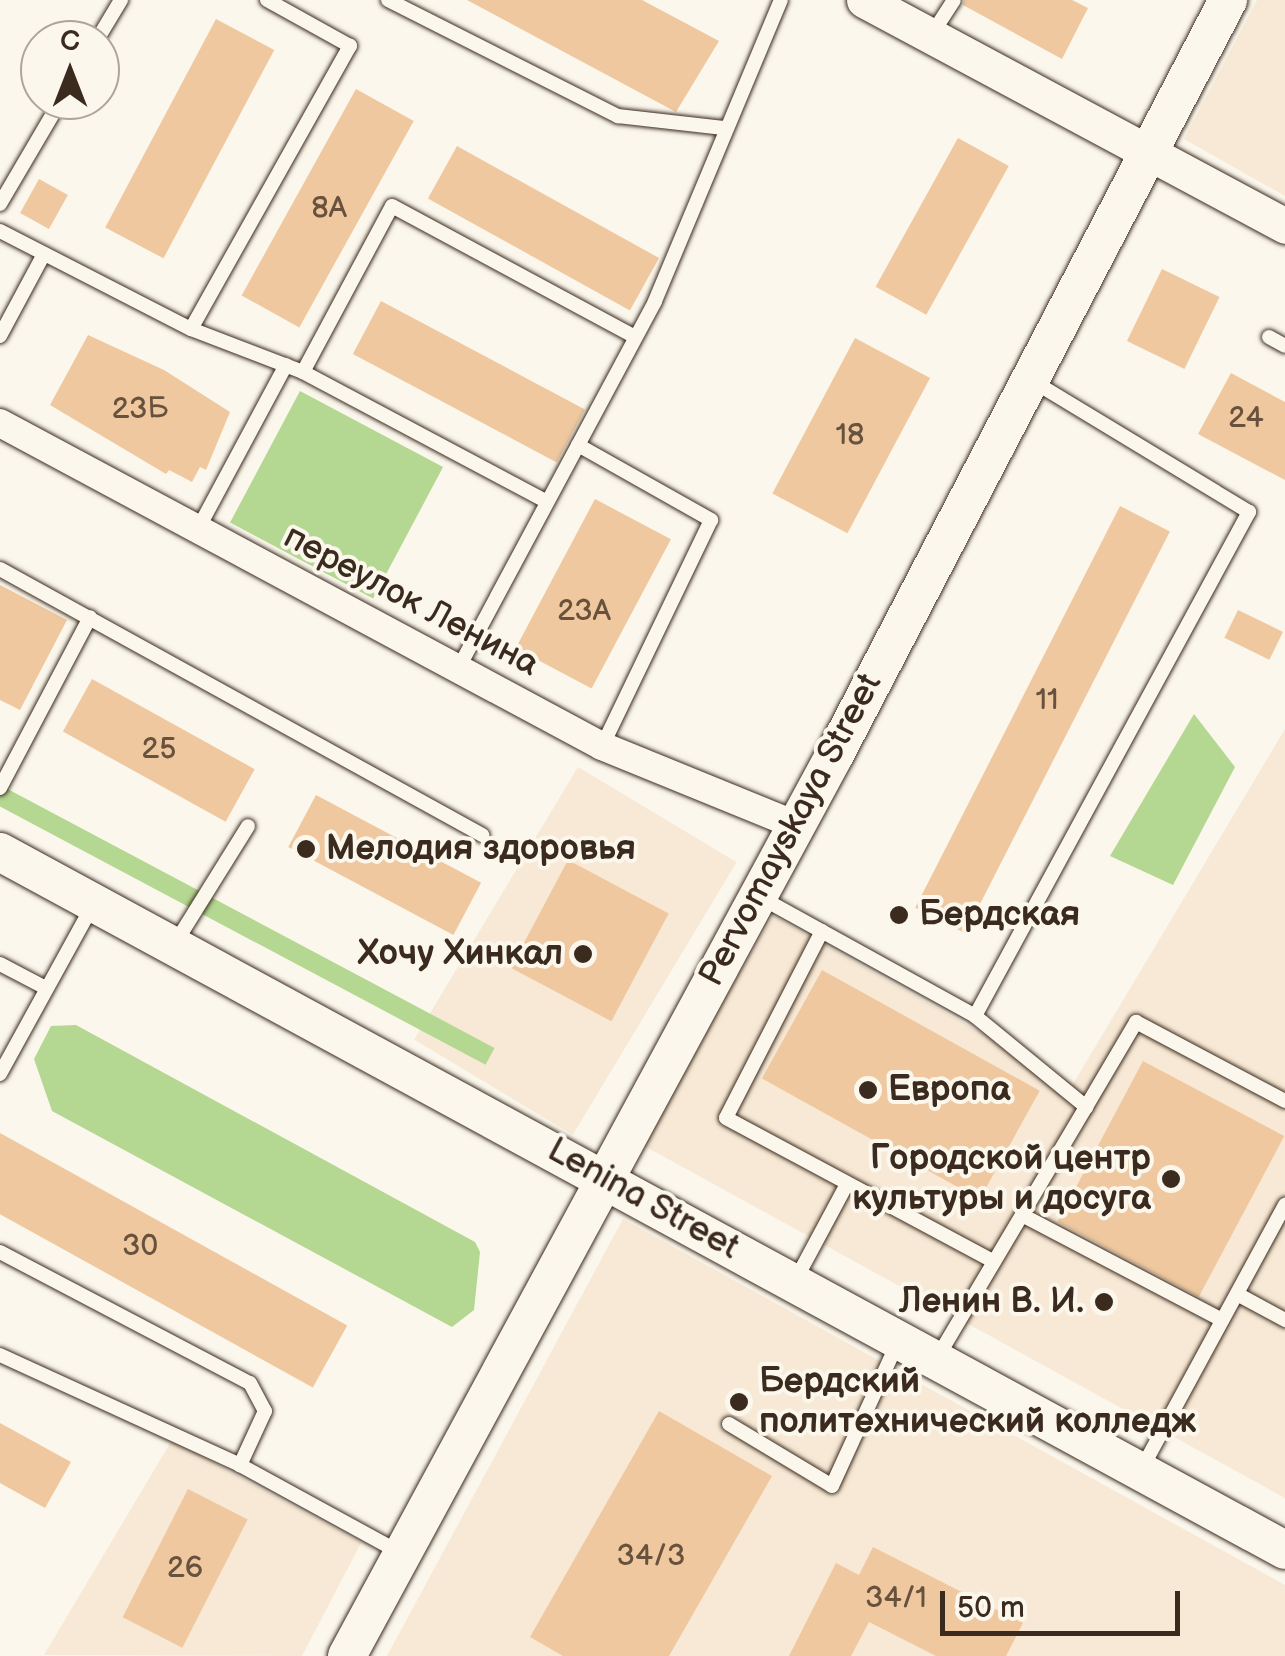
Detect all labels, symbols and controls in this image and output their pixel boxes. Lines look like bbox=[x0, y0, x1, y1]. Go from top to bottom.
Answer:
north arrow bbox=[20, 20, 120, 120]
text: С bbox=[60, 25, 80, 58]
house number: 8А bbox=[311, 190, 347, 226]
house number: 23Б bbox=[112, 391, 168, 427]
house number: 24 bbox=[1228, 400, 1264, 436]
house number: 18 bbox=[835, 417, 865, 453]
street label: переулок Ленина bbox=[276, 516, 546, 686]
house number: 23А bbox=[557, 593, 611, 629]
street label: Pervomayskaya Street bbox=[691, 666, 891, 994]
house number: 11 bbox=[1035, 682, 1059, 718]
house number: 25 bbox=[142, 731, 176, 767]
place label: Мелодия здоровья bbox=[326, 828, 636, 870]
marker: Мелодия здоровья bbox=[295, 838, 317, 860]
place label: Бердская bbox=[919, 894, 1080, 936]
marker: Бердская bbox=[888, 904, 910, 926]
place label: Хочу Хинкал bbox=[358, 933, 563, 975]
marker: Хочу Хинкал bbox=[572, 943, 594, 965]
place label: Европа bbox=[888, 1069, 1011, 1111]
marker: Европа bbox=[857, 1079, 879, 1101]
street label: Lenina Street bbox=[540, 1129, 746, 1269]
place label: Городской центр культуры и досуга bbox=[852, 1138, 1151, 1220]
marker: Городской центр культуры и досуга bbox=[1160, 1168, 1182, 1190]
house number: 30 bbox=[122, 1228, 158, 1264]
place label: Ленин В. И. bbox=[899, 1281, 1084, 1323]
marker: Ленин В. И. bbox=[1093, 1291, 1115, 1313]
place label: Бердский политехнический колледж bbox=[759, 1361, 1196, 1443]
marker: Бердский политехнический колледж bbox=[728, 1391, 750, 1413]
house number: 34/3 bbox=[617, 1538, 685, 1574]
house number: 26 bbox=[167, 1550, 203, 1586]
scale bar bbox=[945, 1571, 1185, 1633]
house number: 34/1 bbox=[865, 1580, 927, 1616]
text: 50 m bbox=[957, 1590, 1025, 1626]

